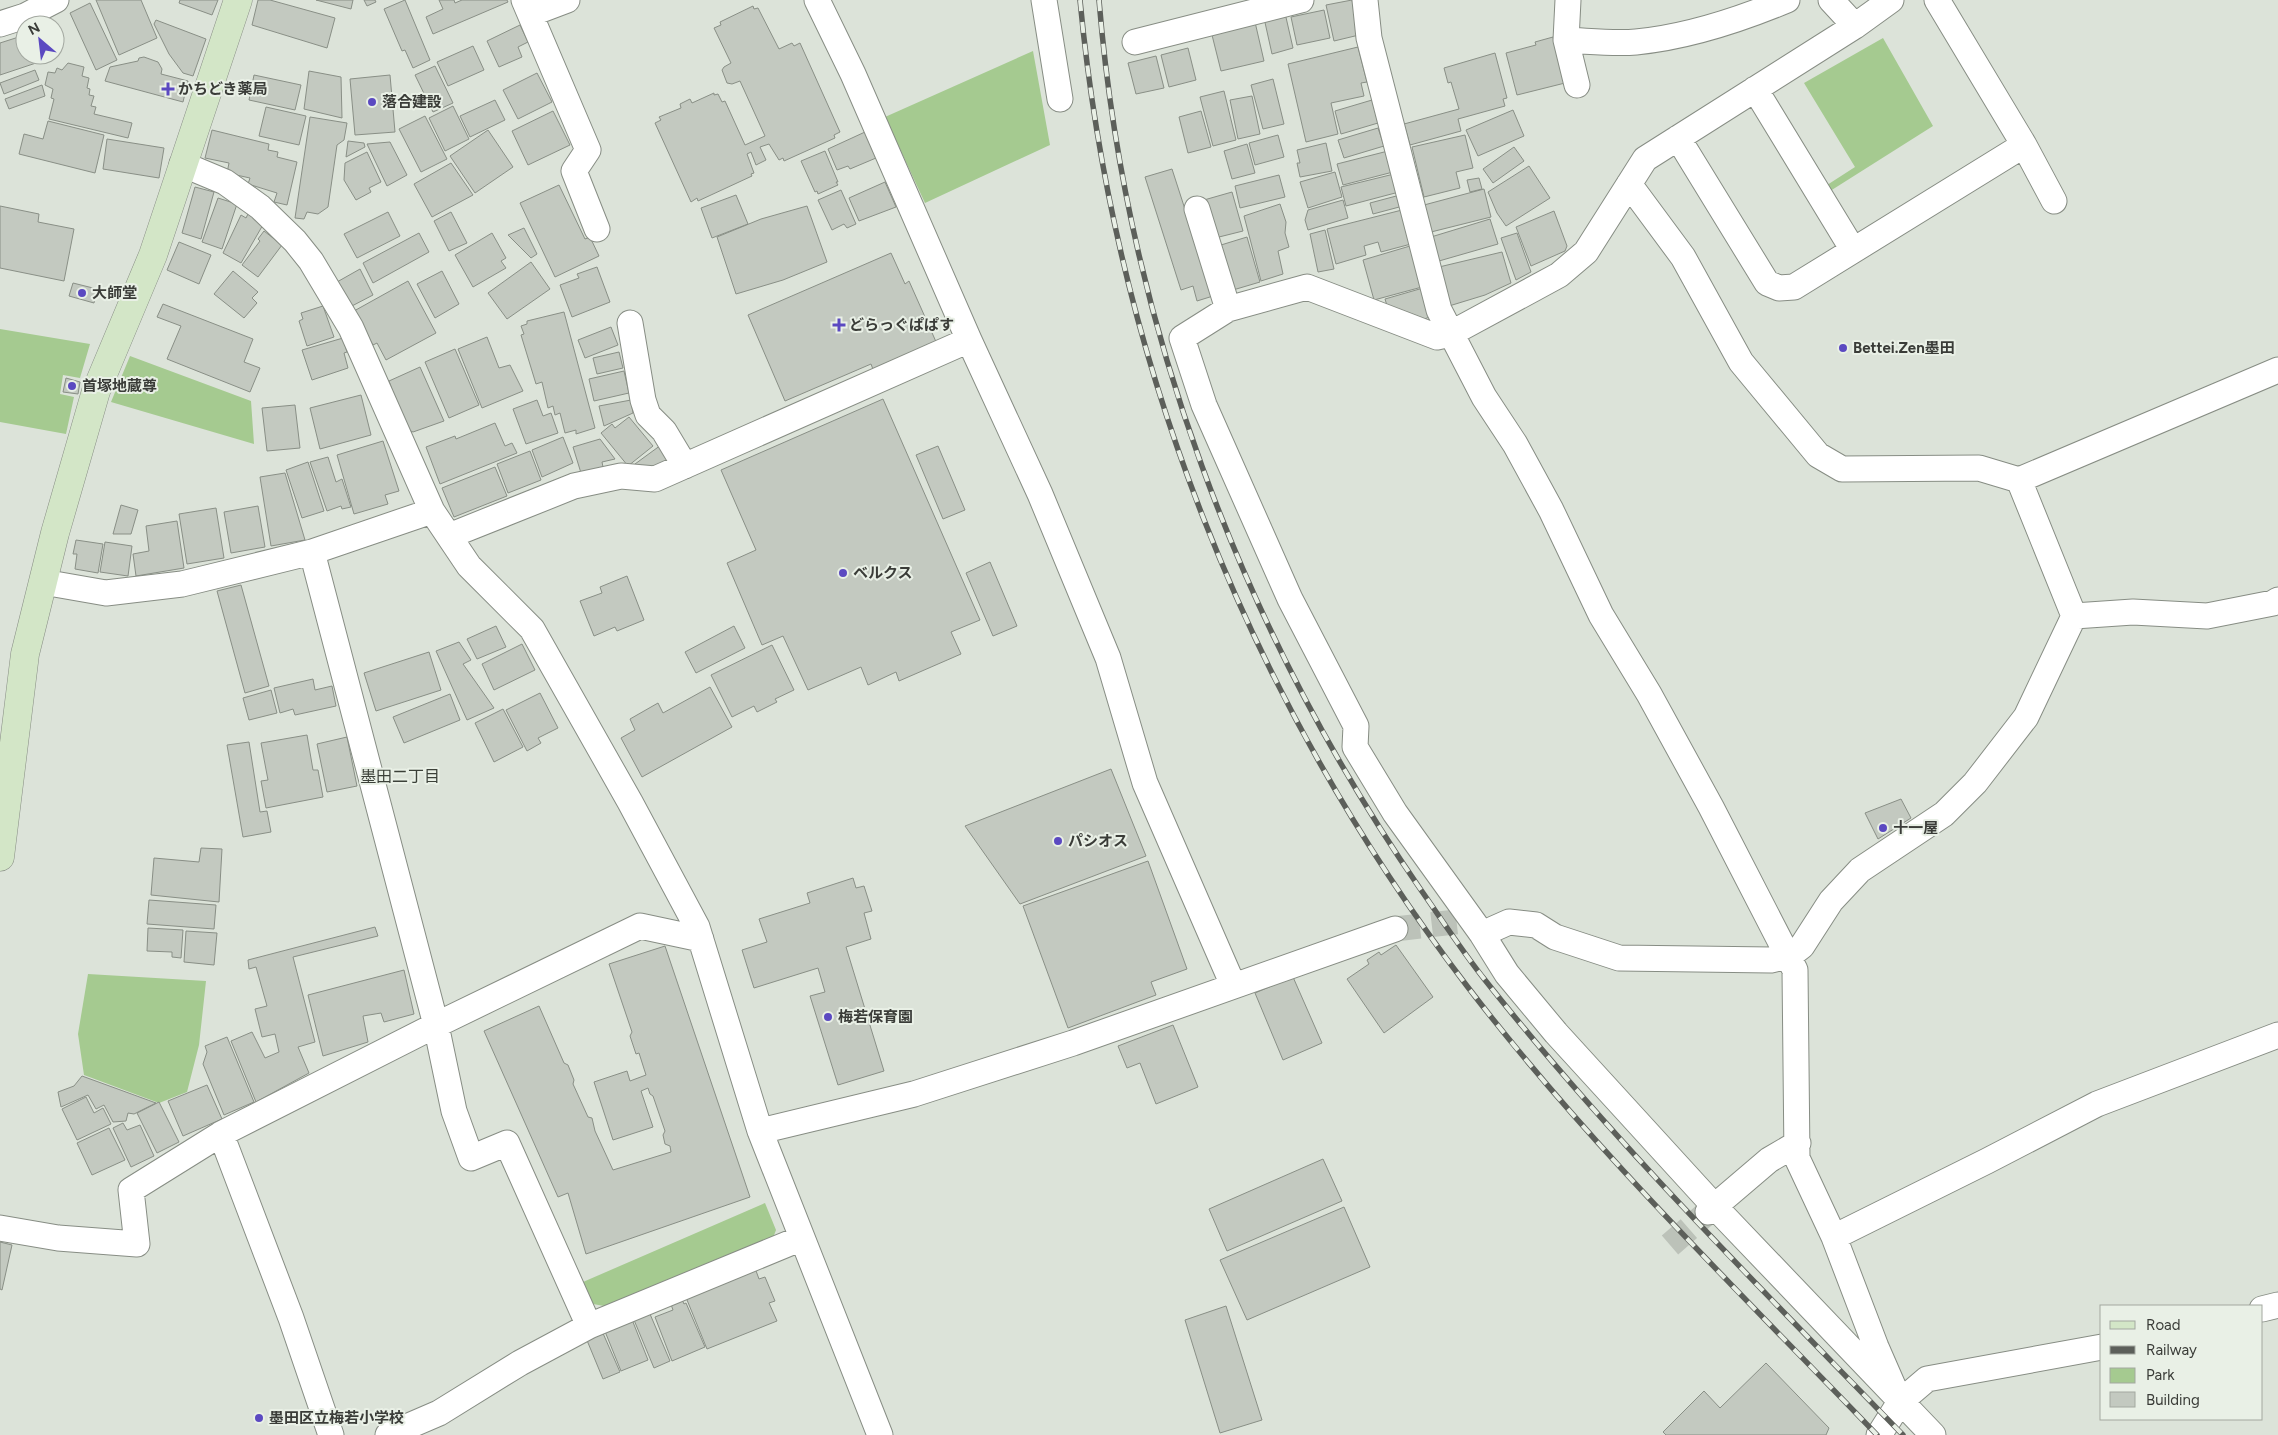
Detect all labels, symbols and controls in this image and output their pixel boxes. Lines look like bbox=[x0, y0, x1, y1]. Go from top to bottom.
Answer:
north arrow bbox=[15, 15, 65, 65]
text: N bbox=[25, 19, 43, 39]
place label: かちどき薬局 bbox=[178, 80, 268, 98]
marker: かちどき薬局 bbox=[162, 83, 174, 95]
place label: 落合建設 bbox=[382, 93, 442, 111]
marker: 落合建設 bbox=[366, 96, 378, 108]
place label: 大師堂 bbox=[92, 284, 137, 302]
marker: 大師堂 bbox=[76, 287, 88, 299]
place label: どらっぐぱぱす bbox=[849, 316, 954, 334]
marker: どらっぐぱぱす bbox=[833, 319, 845, 331]
place label: Bettei.Zen墨田 bbox=[1853, 339, 1955, 357]
marker: Bettei.Zen墨田 bbox=[1837, 342, 1849, 354]
place label: 首塚地蔵尊 bbox=[82, 377, 157, 395]
marker: 首塚地蔵尊 bbox=[66, 380, 78, 392]
place label: ベルクス bbox=[853, 564, 913, 582]
marker: ベルクス bbox=[837, 567, 849, 579]
district label: 墨田二丁目 bbox=[360, 767, 440, 786]
place label: 十一屋 bbox=[1893, 819, 1938, 837]
marker: 十一屋 bbox=[1877, 822, 1889, 834]
place label: パシオス bbox=[1068, 832, 1128, 850]
marker: パシオス bbox=[1052, 835, 1064, 847]
place label: 梅若保育園 bbox=[838, 1008, 913, 1026]
marker: 梅若保育園 bbox=[822, 1011, 834, 1023]
legend bbox=[2100, 1305, 2263, 1420]
text: Road bbox=[2146, 1316, 2181, 1334]
text: Railway bbox=[2146, 1341, 2197, 1359]
text: Park bbox=[2146, 1366, 2175, 1384]
text: Building bbox=[2146, 1391, 2200, 1409]
place label: 墨田区立梅若小学校 bbox=[269, 1409, 404, 1427]
marker: 墨田区立梅若小学校 bbox=[253, 1412, 265, 1424]

